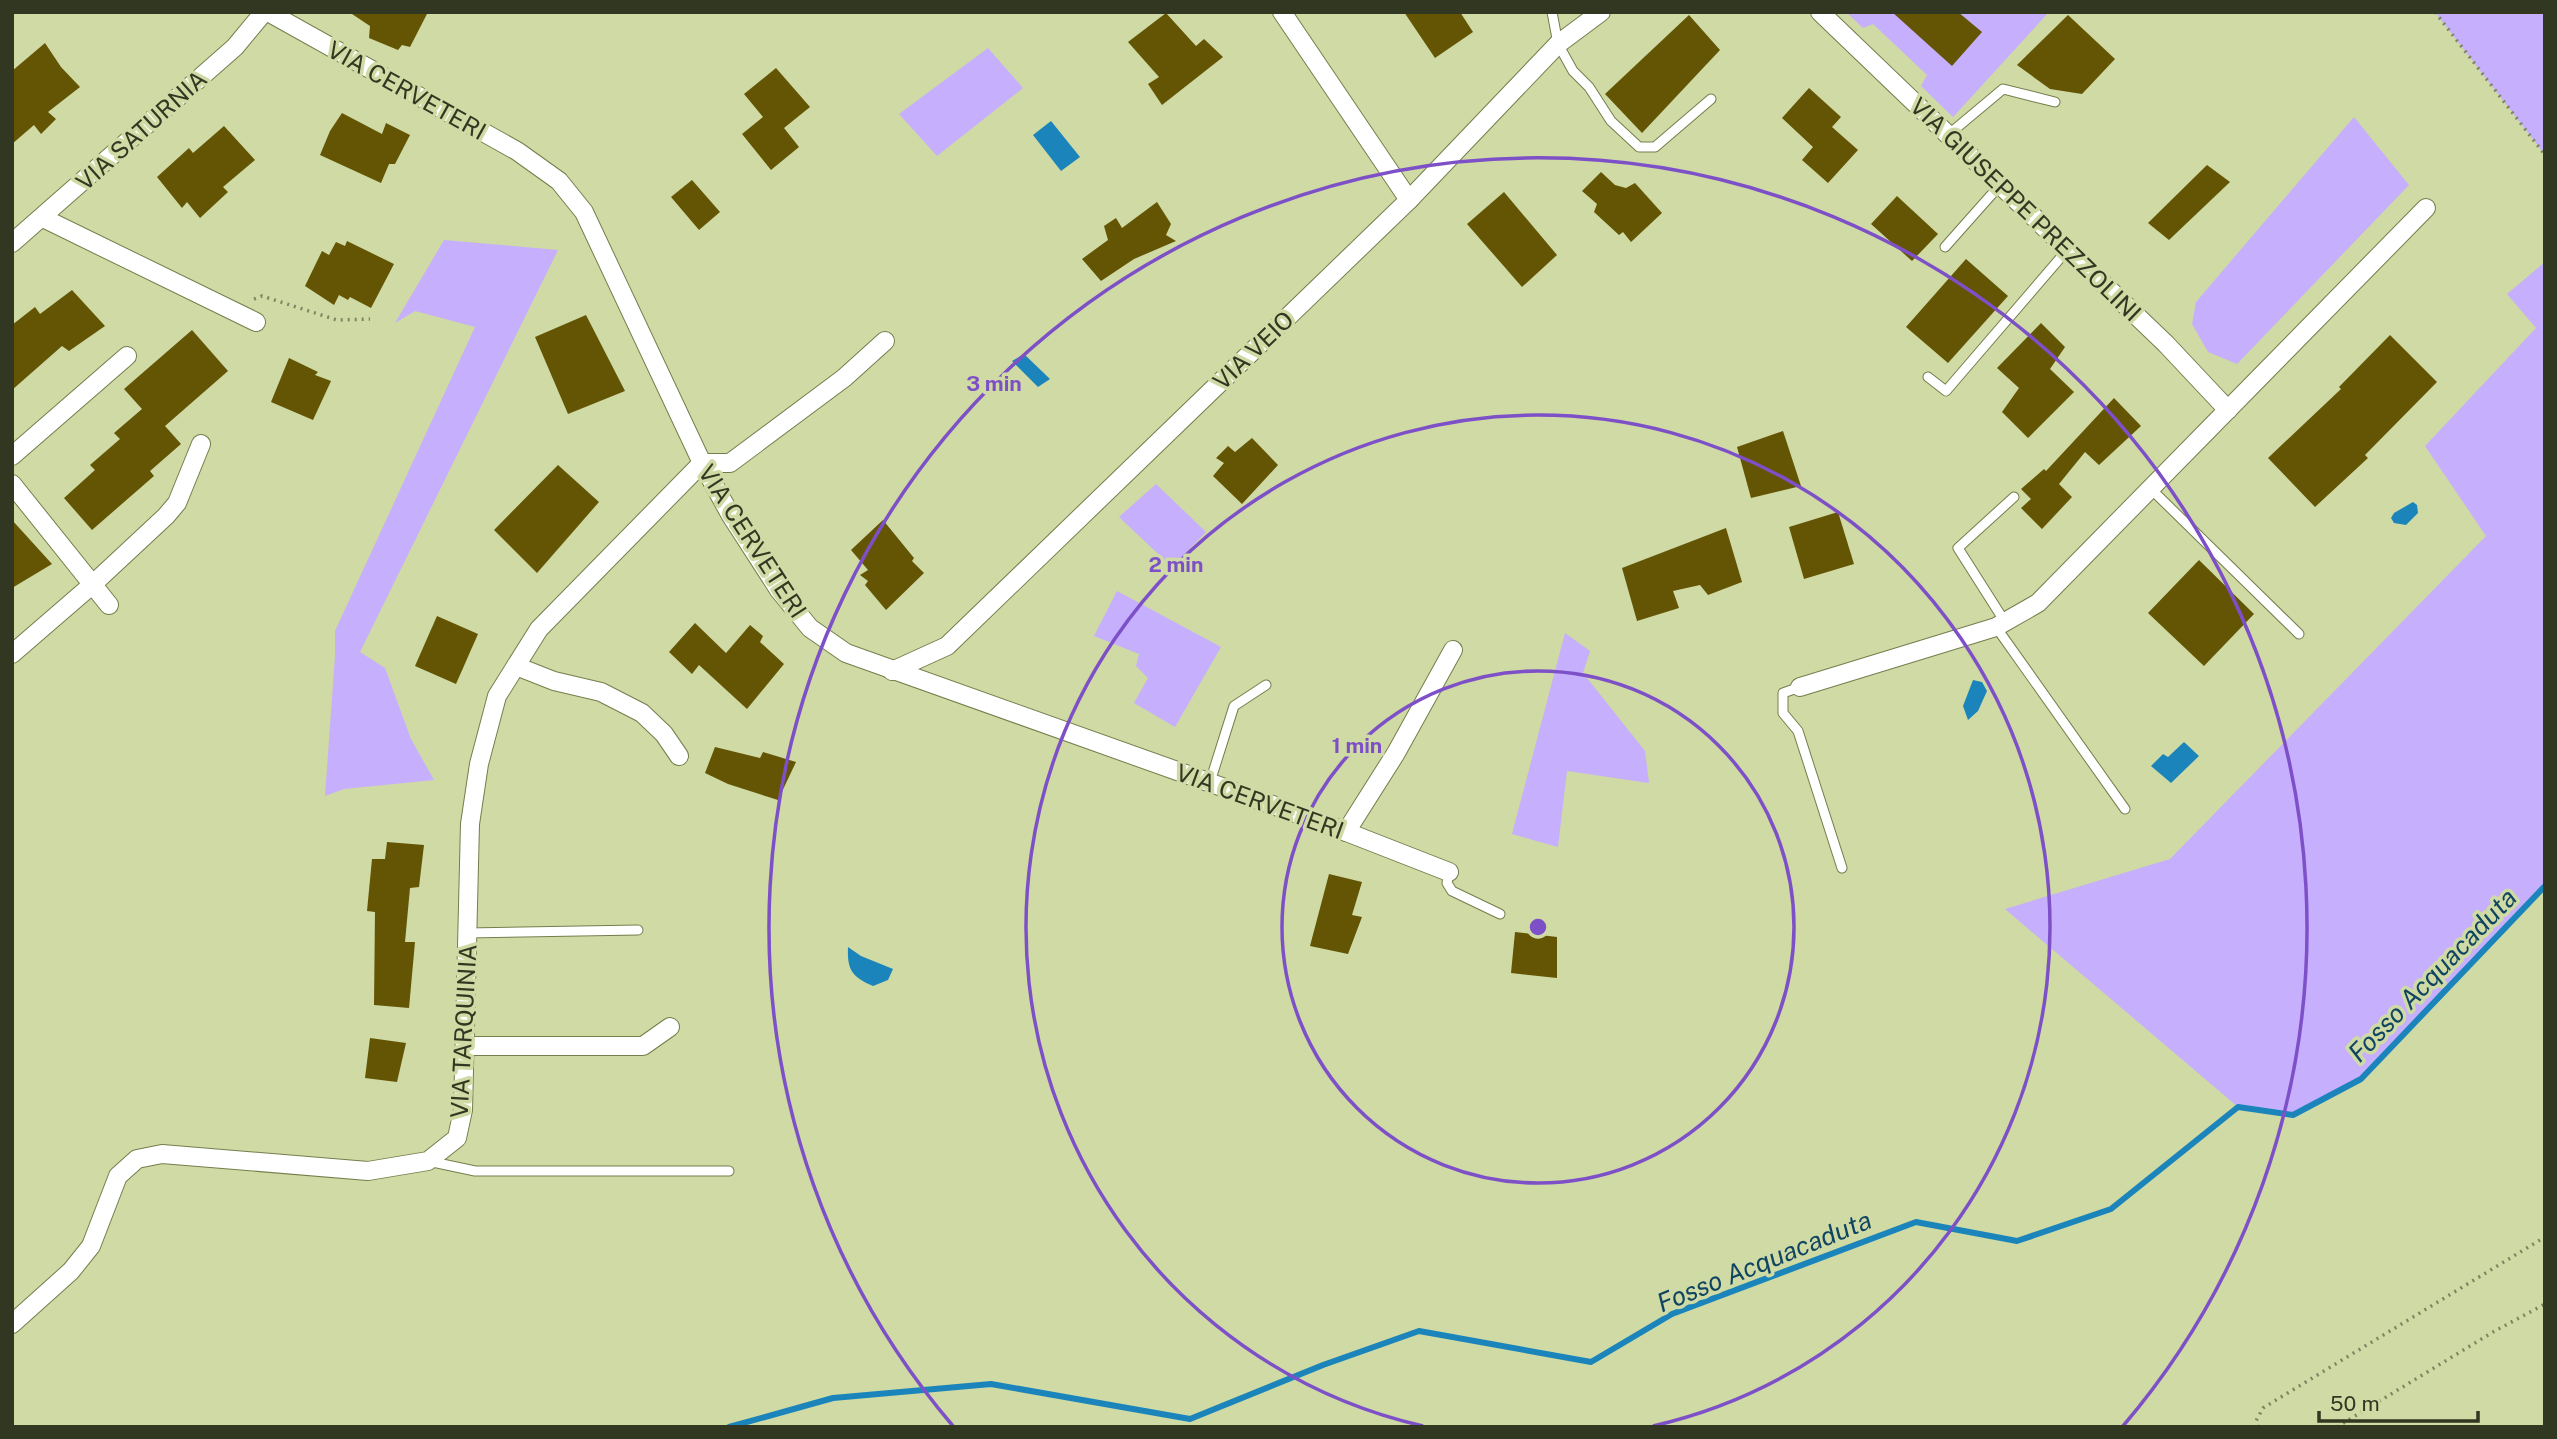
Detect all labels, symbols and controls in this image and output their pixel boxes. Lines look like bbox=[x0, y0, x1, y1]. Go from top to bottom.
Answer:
street label: VIA CERVETERI bbox=[323, 35, 491, 145]
street label: VIA SATURNIA bbox=[70, 64, 212, 196]
street label: VIA GIUSEPPE PREZZOLINI bbox=[1905, 91, 2147, 327]
street label: VIA VEIO bbox=[1207, 305, 1299, 395]
text: 3 min bbox=[966, 371, 1022, 396]
street label: VIA CERVETERI bbox=[693, 459, 813, 623]
text: 2 min bbox=[1148, 552, 1204, 577]
text: 1 min bbox=[1332, 733, 1382, 758]
street label: VIA CERVETERI bbox=[1172, 758, 1348, 844]
water label: Fosso Acquacaduta bbox=[2341, 882, 2523, 1068]
centre of rings bbox=[1526, 915, 1550, 939]
street label: VIA TARQUINIA bbox=[444, 943, 482, 1119]
water label: Fosso Acquacaduta bbox=[1652, 1204, 1876, 1318]
scale bar bbox=[2319, 1380, 2478, 1424]
text: 50 m bbox=[2330, 1391, 2380, 1416]

